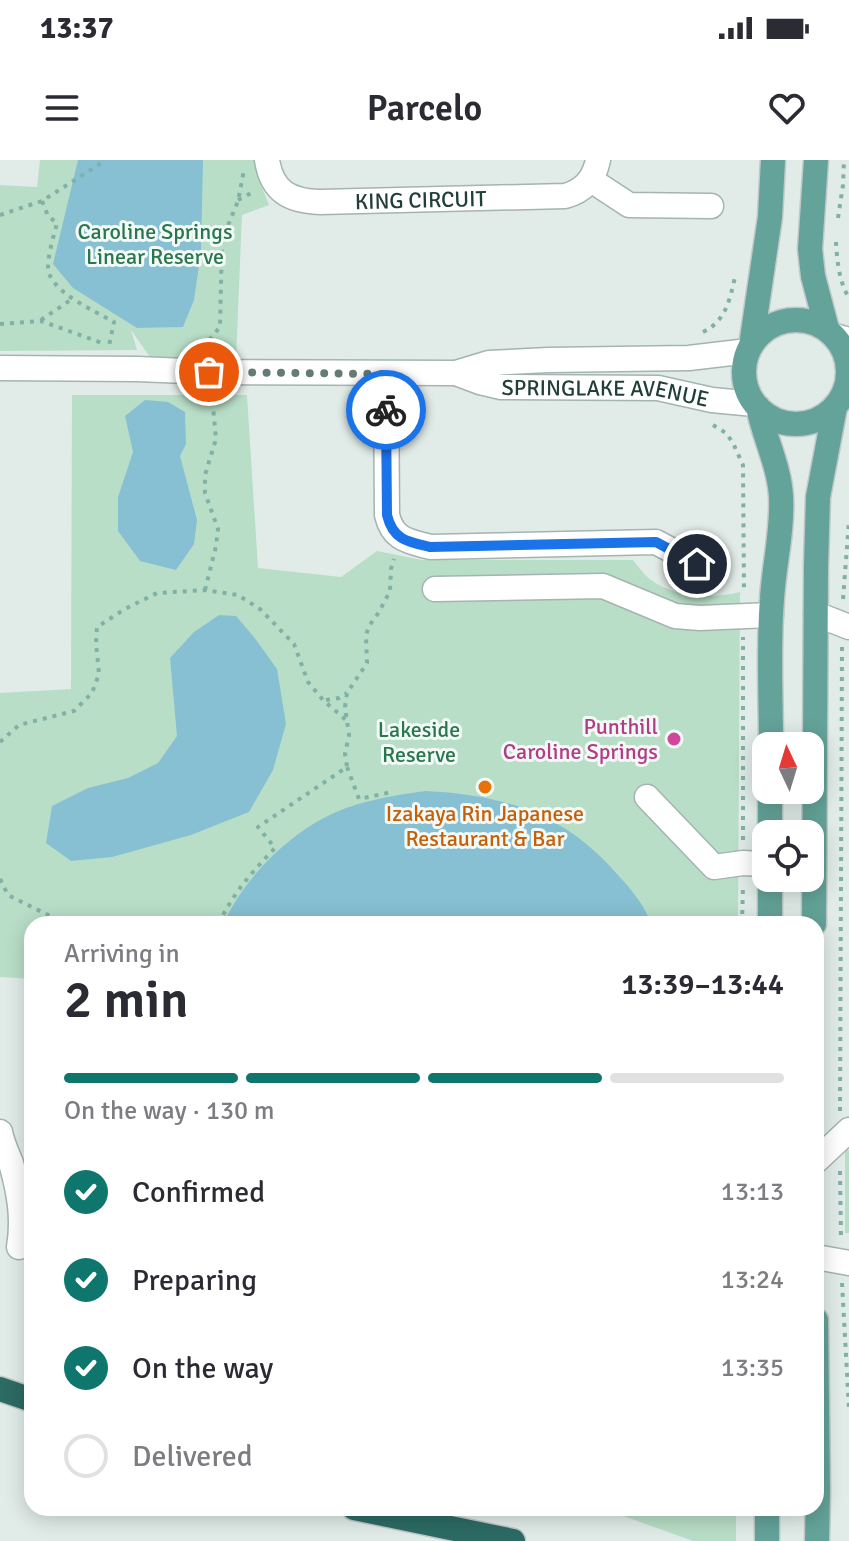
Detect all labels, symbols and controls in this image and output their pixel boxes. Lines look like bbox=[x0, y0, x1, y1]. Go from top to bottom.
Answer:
text: 13:37 bbox=[40, 10, 114, 47]
icon: menu bbox=[40, 86, 84, 130]
text: Parcelo bbox=[367, 86, 482, 131]
icon: heart bbox=[765, 86, 809, 130]
street label: KING CIRCUIT bbox=[355, 184, 487, 215]
park label: Caroline Springs Linear Reserve bbox=[77, 218, 233, 270]
pin bbox=[175, 338, 243, 406]
icon: bag bbox=[187, 350, 231, 394]
courier bbox=[346, 370, 426, 450]
street label: SPRINGLAKE AVENUE bbox=[502, 374, 712, 412]
icon: bike bbox=[364, 388, 408, 432]
pin bbox=[663, 530, 731, 598]
icon: home bbox=[675, 542, 719, 586]
place label: Punthill Caroline Springs bbox=[503, 713, 658, 765]
park label: Lakeside Reserve bbox=[378, 716, 460, 768]
marker: Punthill Caroline Springs bbox=[665, 730, 683, 748]
north arrow bbox=[752, 732, 824, 804]
map controls bbox=[752, 732, 824, 892]
marker: Izakaya Rin Japanese Restaurant & Bar bbox=[476, 778, 494, 796]
place label: Izakaya Rin Japanese Restaurant & Bar bbox=[386, 800, 584, 852]
button: locate bbox=[752, 820, 824, 892]
text: Arriving in bbox=[64, 938, 180, 970]
text: 13:39–13:44 bbox=[621, 966, 784, 1003]
text: 2 min bbox=[64, 968, 189, 1032]
text: On the way · 130 m bbox=[64, 1095, 274, 1127]
icon: check bbox=[64, 1170, 108, 1214]
text: Confirmed bbox=[132, 1174, 265, 1211]
text: 13:13 bbox=[721, 1176, 784, 1208]
icon: check bbox=[64, 1258, 108, 1302]
text: Preparing bbox=[132, 1262, 257, 1299]
text: 13:24 bbox=[721, 1264, 784, 1296]
icon: check bbox=[64, 1346, 108, 1390]
text: On the way bbox=[132, 1350, 273, 1387]
text: 13:35 bbox=[721, 1352, 784, 1384]
text: Delivered bbox=[132, 1438, 253, 1475]

